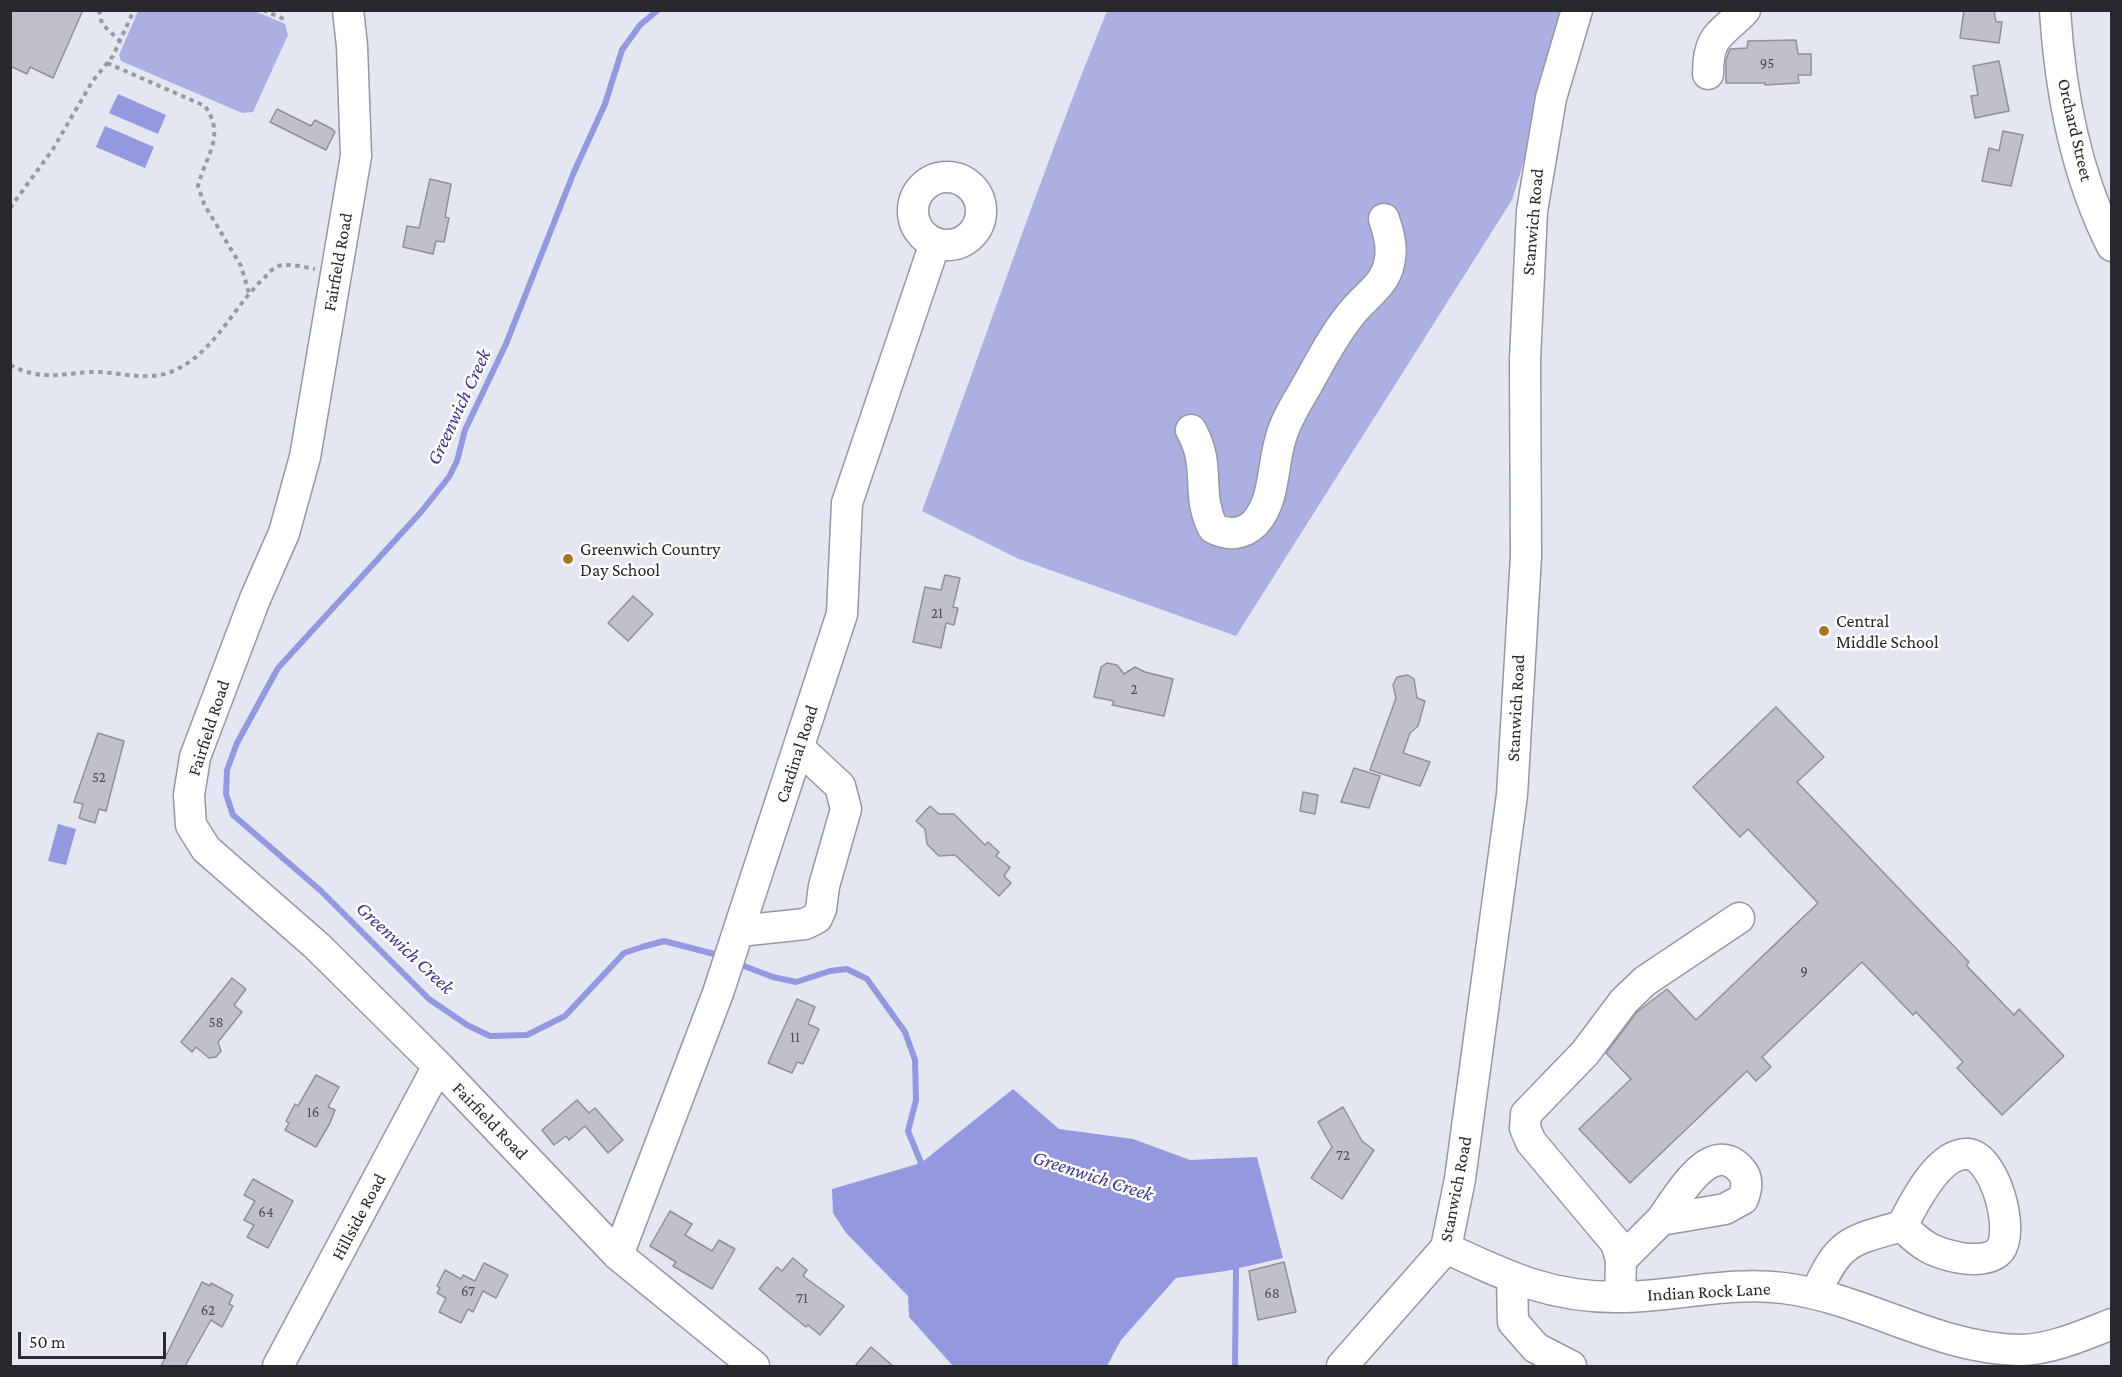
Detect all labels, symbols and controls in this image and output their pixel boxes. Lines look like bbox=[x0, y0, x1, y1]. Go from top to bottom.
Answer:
house number: 95 bbox=[1760, 54, 1774, 72]
street label: Orchard Street bbox=[2053, 77, 2097, 183]
street label: Stanwich Road bbox=[1518, 168, 1548, 276]
street label: Fairfield Road bbox=[319, 211, 357, 313]
water label: Greenwich Creek bbox=[422, 345, 496, 469]
place label: Greenwich Country Day School bbox=[580, 538, 721, 580]
marker: Greenwich Country Day School bbox=[561, 552, 575, 566]
house number: 21 bbox=[931, 604, 943, 622]
place label: Central Middle School bbox=[1836, 610, 1939, 652]
marker: Central Middle School bbox=[1817, 624, 1831, 638]
street label: Stanwich Road bbox=[1502, 654, 1530, 762]
street label: Fairfield Road bbox=[183, 677, 235, 779]
house number: 2 bbox=[1130, 680, 1138, 698]
street label: Cardinal Road bbox=[771, 702, 823, 806]
house number: 52 bbox=[92, 768, 106, 786]
water label: Greenwich Creek bbox=[351, 897, 459, 999]
house number: 9 bbox=[1800, 962, 1808, 980]
house number: 58 bbox=[208, 1013, 224, 1031]
house number: 11 bbox=[790, 1028, 800, 1046]
street label: Fairfield Road bbox=[448, 1078, 532, 1164]
house number: 16 bbox=[307, 1103, 319, 1121]
street label: Stanwich Road bbox=[1435, 1134, 1477, 1244]
water label: Greenwich Creek bbox=[1030, 1145, 1156, 1207]
house number: 72 bbox=[1336, 1146, 1350, 1164]
street label: Hillside Road bbox=[327, 1170, 391, 1264]
house number: 64 bbox=[258, 1203, 274, 1221]
street label: Indian Rock Lane bbox=[1647, 1278, 1771, 1306]
house number: 67 bbox=[461, 1282, 475, 1300]
house number: 68 bbox=[1264, 1284, 1280, 1302]
house number: 71 bbox=[796, 1289, 808, 1307]
house number: 62 bbox=[201, 1301, 215, 1319]
scale bar bbox=[21, 1320, 170, 1358]
text: 50 m bbox=[29, 1332, 66, 1352]

